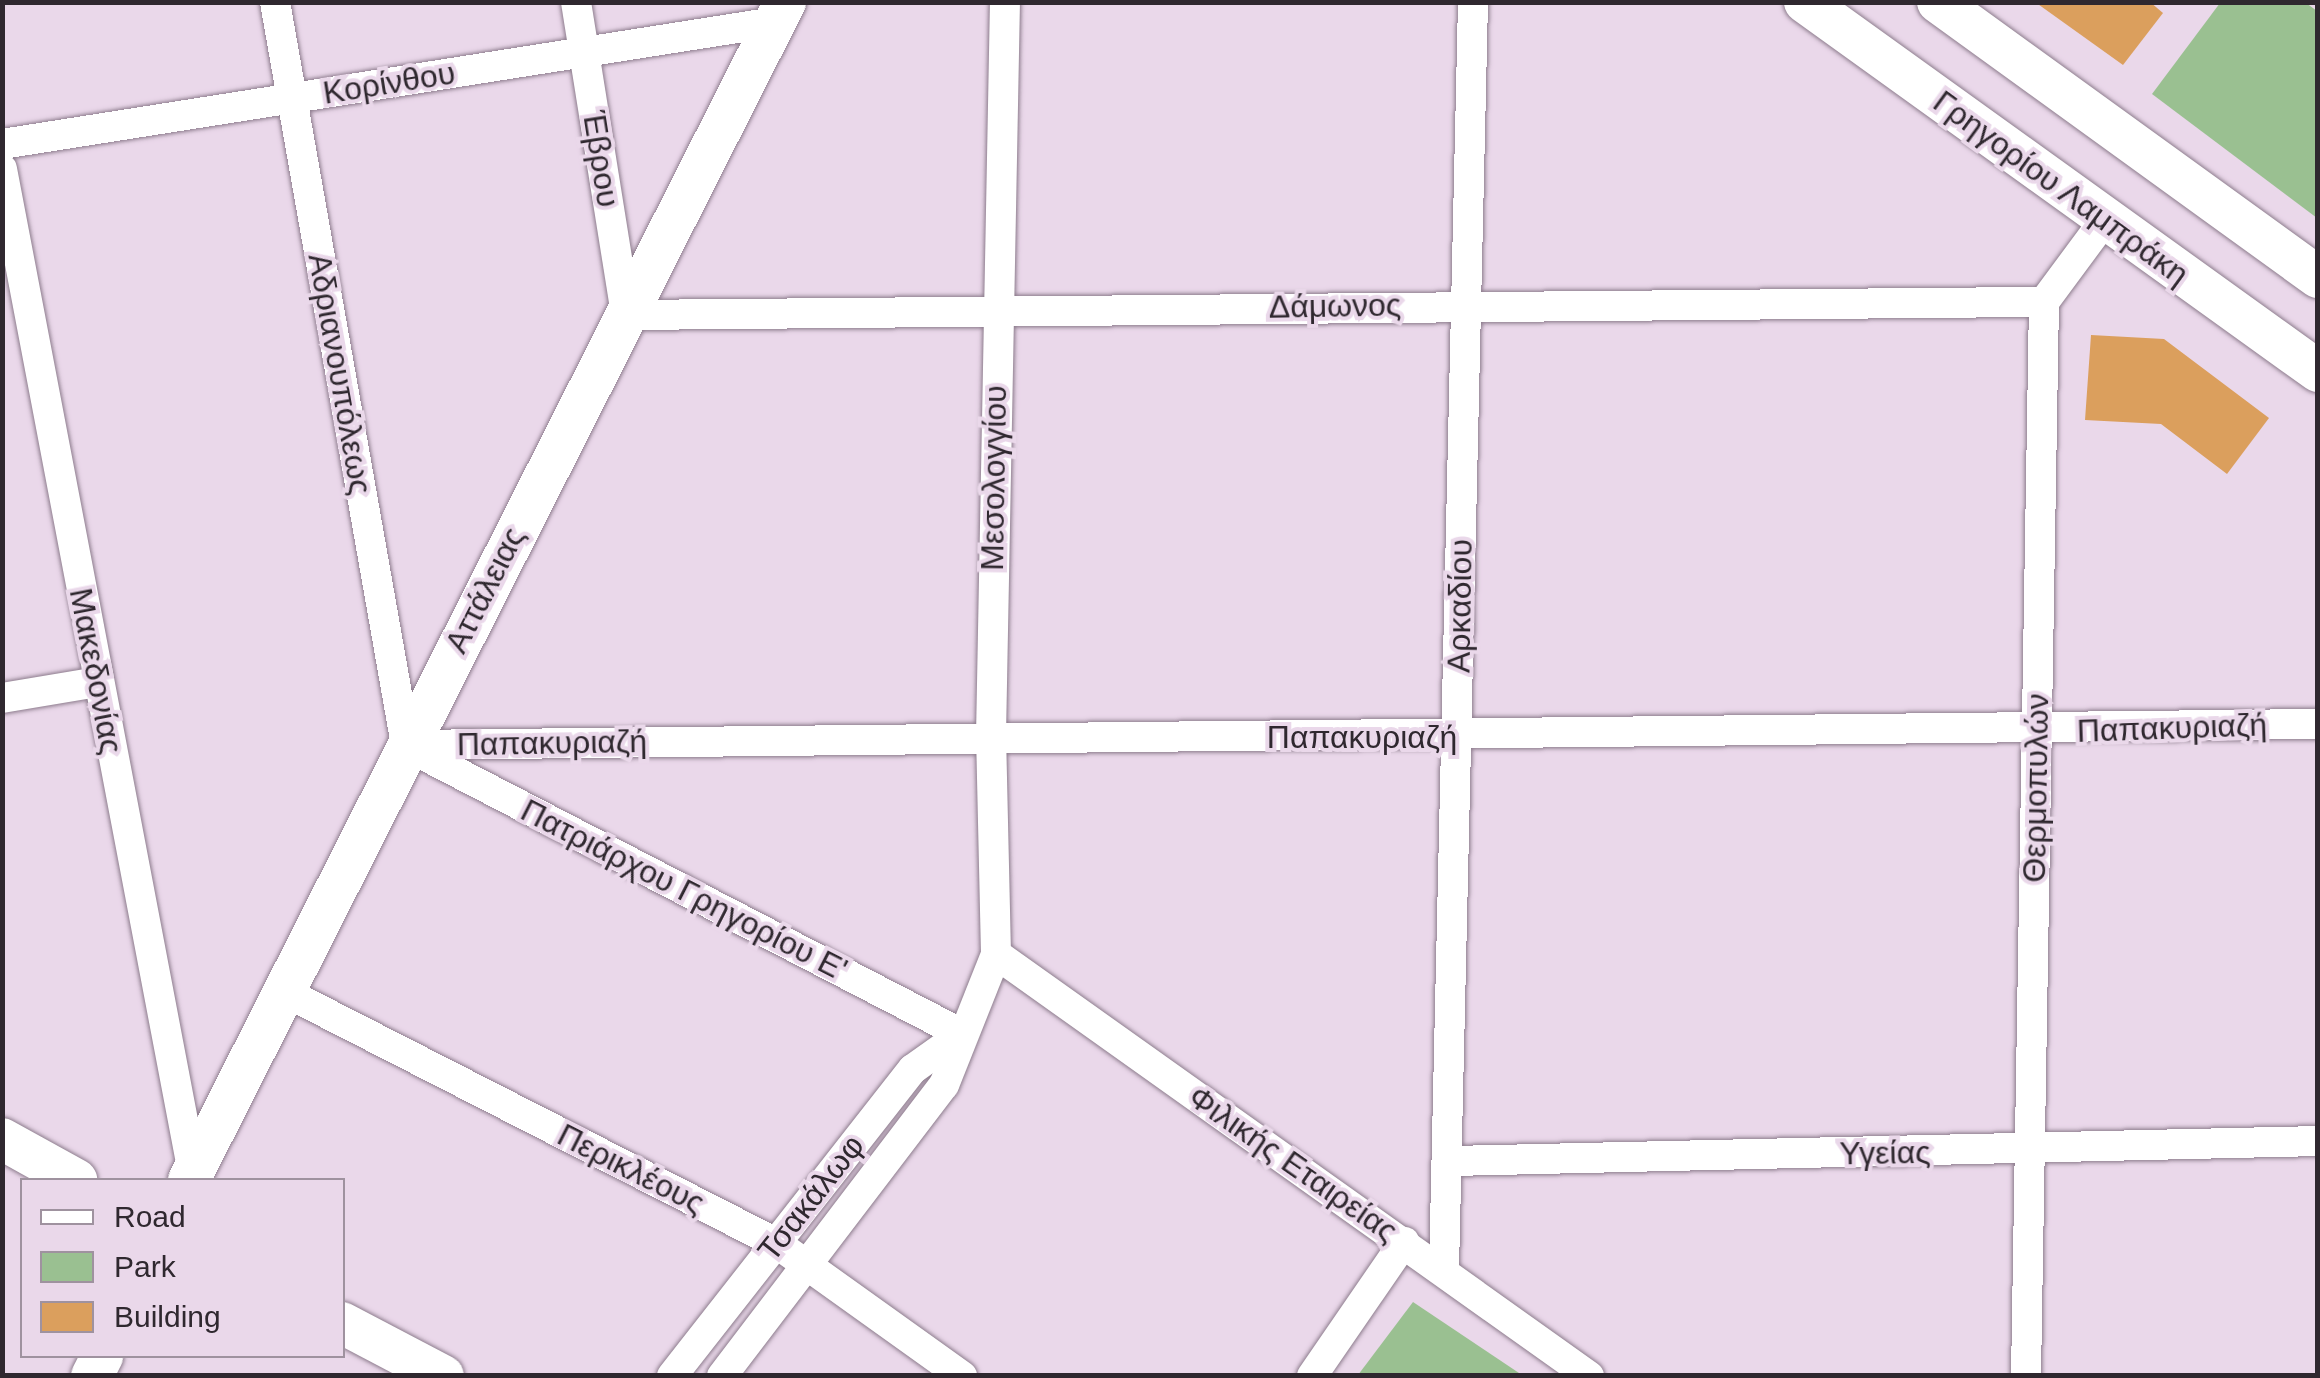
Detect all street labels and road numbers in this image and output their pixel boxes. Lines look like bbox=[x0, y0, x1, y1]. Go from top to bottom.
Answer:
street label: Κορίνθου bbox=[320, 54, 458, 112]
street label: Γρηγορίου Λαμπράκη bbox=[1925, 82, 2197, 294]
street label: Έβρου bbox=[574, 108, 628, 210]
street label: Αδριανουπόλεως bbox=[300, 250, 380, 498]
street label: Δάμωνος bbox=[1268, 286, 1402, 326]
street label: Μεσολογγίου bbox=[973, 385, 1015, 571]
street label: Αττάλειας bbox=[437, 521, 533, 659]
street label: Αρκαδίου bbox=[1440, 539, 1480, 673]
street label: Μακεδονίας bbox=[61, 585, 131, 757]
street label: Θερμοπυλών bbox=[2015, 693, 2057, 883]
street label: Παπακυριαζή bbox=[2076, 705, 2268, 751]
street label: Παπακυριαζή bbox=[1267, 718, 1457, 756]
street label: Παπακυριαζή bbox=[456, 722, 648, 764]
street label: Πατριάρχου Γρηγορίου Ε' bbox=[515, 791, 853, 989]
street label: Φιλικής Εταιρείας bbox=[1181, 1078, 1405, 1250]
street label: Περικλέους bbox=[551, 1116, 711, 1222]
street label: Τσακάλωφ bbox=[750, 1127, 872, 1269]
street label: Υγείας bbox=[1839, 1133, 1931, 1173]

